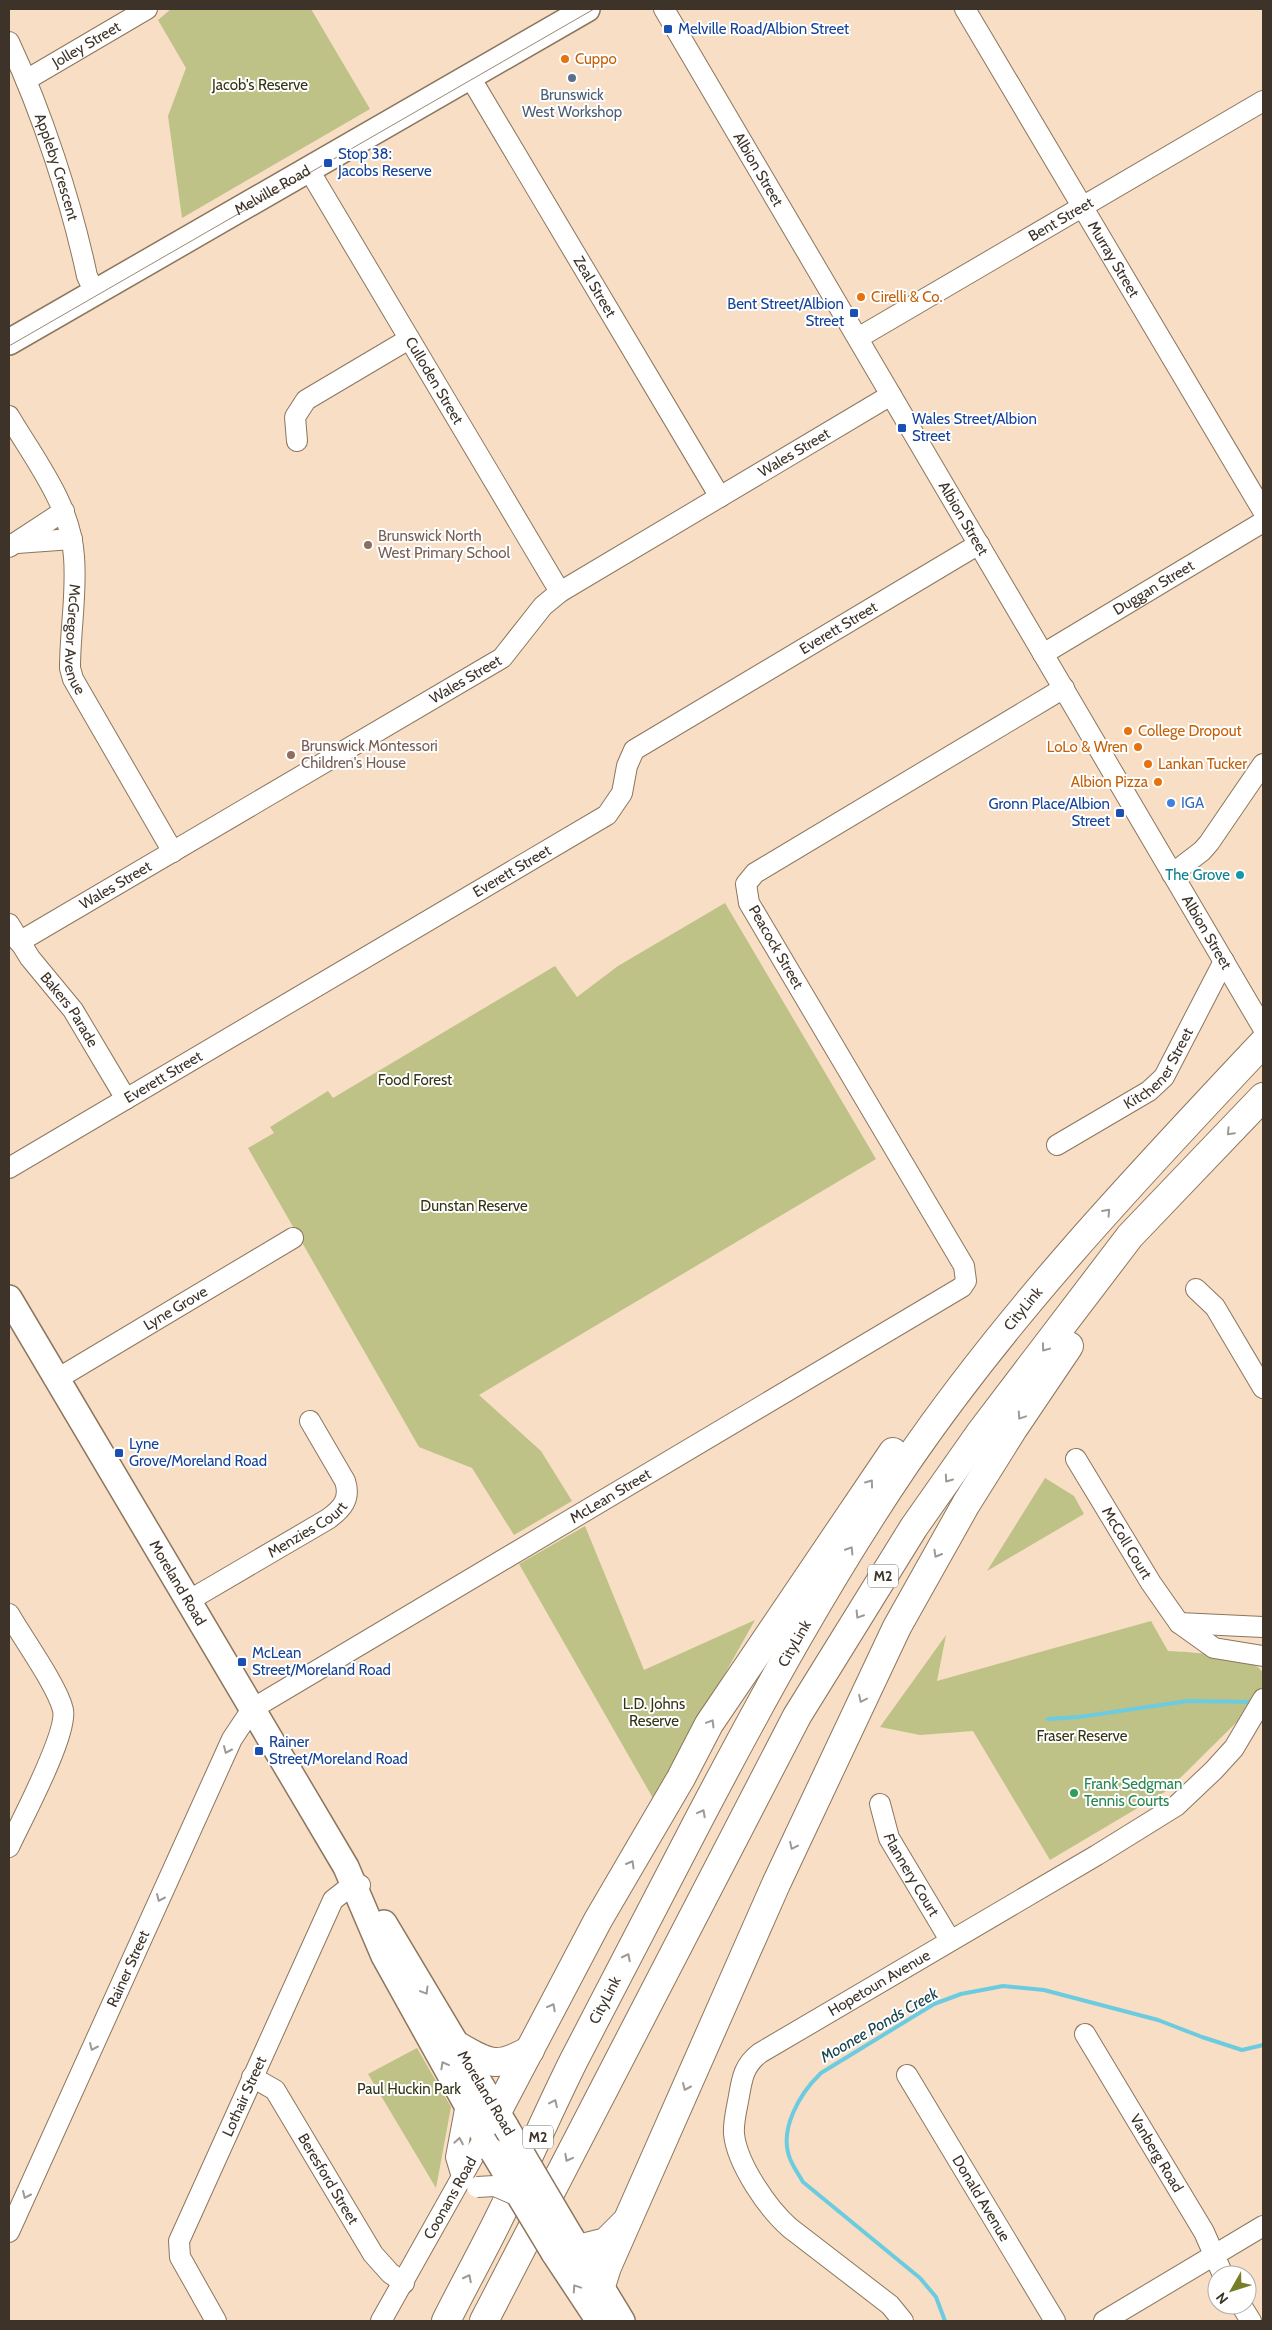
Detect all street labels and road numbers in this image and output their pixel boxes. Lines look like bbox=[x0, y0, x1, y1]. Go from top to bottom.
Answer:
street label: Jolley Street bbox=[48, 18, 124, 72]
street label: Appleby Crescent bbox=[31, 111, 82, 223]
street label: Albion Street bbox=[730, 129, 787, 210]
street label: Melville Road bbox=[231, 161, 313, 219]
street label: Bent Street bbox=[1025, 193, 1096, 245]
street label: Murray Street bbox=[1084, 218, 1143, 301]
street label: Zeal Street bbox=[570, 253, 620, 321]
street label: Culloden Street bbox=[401, 334, 467, 428]
street label: Wales Street bbox=[755, 424, 833, 481]
street label: Albion Street bbox=[935, 478, 992, 559]
street label: Duggan Street bbox=[1110, 556, 1197, 619]
street label: McGregor Avenue bbox=[60, 584, 89, 698]
street label: Everett Street bbox=[796, 598, 880, 658]
street label: Wales Street bbox=[426, 651, 505, 708]
street label: Everett Street bbox=[470, 841, 554, 901]
street label: Wales Street bbox=[76, 857, 155, 913]
street label: Albion Street bbox=[1178, 892, 1235, 973]
street label: Peacock Street bbox=[745, 902, 807, 992]
street label: Bakers Parade bbox=[36, 968, 102, 1051]
street label: Kitchener Street bbox=[1120, 1025, 1197, 1113]
street label: Everett Street bbox=[121, 1047, 205, 1107]
street label: Lyne Grove bbox=[140, 1282, 211, 1334]
street label: CityLink bbox=[1000, 1283, 1047, 1334]
street label: McLean Street bbox=[566, 1465, 654, 1527]
street label: Menzies Court bbox=[264, 1499, 351, 1561]
street label: McColl Court bbox=[1098, 1503, 1155, 1582]
street label: Moreland Road bbox=[146, 1537, 210, 1629]
road number: M2 bbox=[868, 1564, 898, 1588]
street label: CityLink bbox=[774, 1617, 815, 1670]
street label: Flannery Court bbox=[879, 1832, 943, 1920]
street label: Rainer Street bbox=[103, 1928, 153, 2010]
street label: Hopetoun Avenue bbox=[825, 1946, 934, 2020]
street label: CityLink bbox=[585, 1973, 625, 2027]
street label: Moreland Road bbox=[454, 2047, 518, 2139]
street label: Lothair Street bbox=[218, 2054, 270, 2139]
street label: Vanberg Road bbox=[1126, 2111, 1187, 2196]
road number: M2 bbox=[523, 2126, 553, 2148]
street label: Beresford Street bbox=[294, 2130, 362, 2228]
street label: Donald Avenue bbox=[948, 2152, 1014, 2245]
street label: Coonans Road bbox=[420, 2154, 480, 2242]

